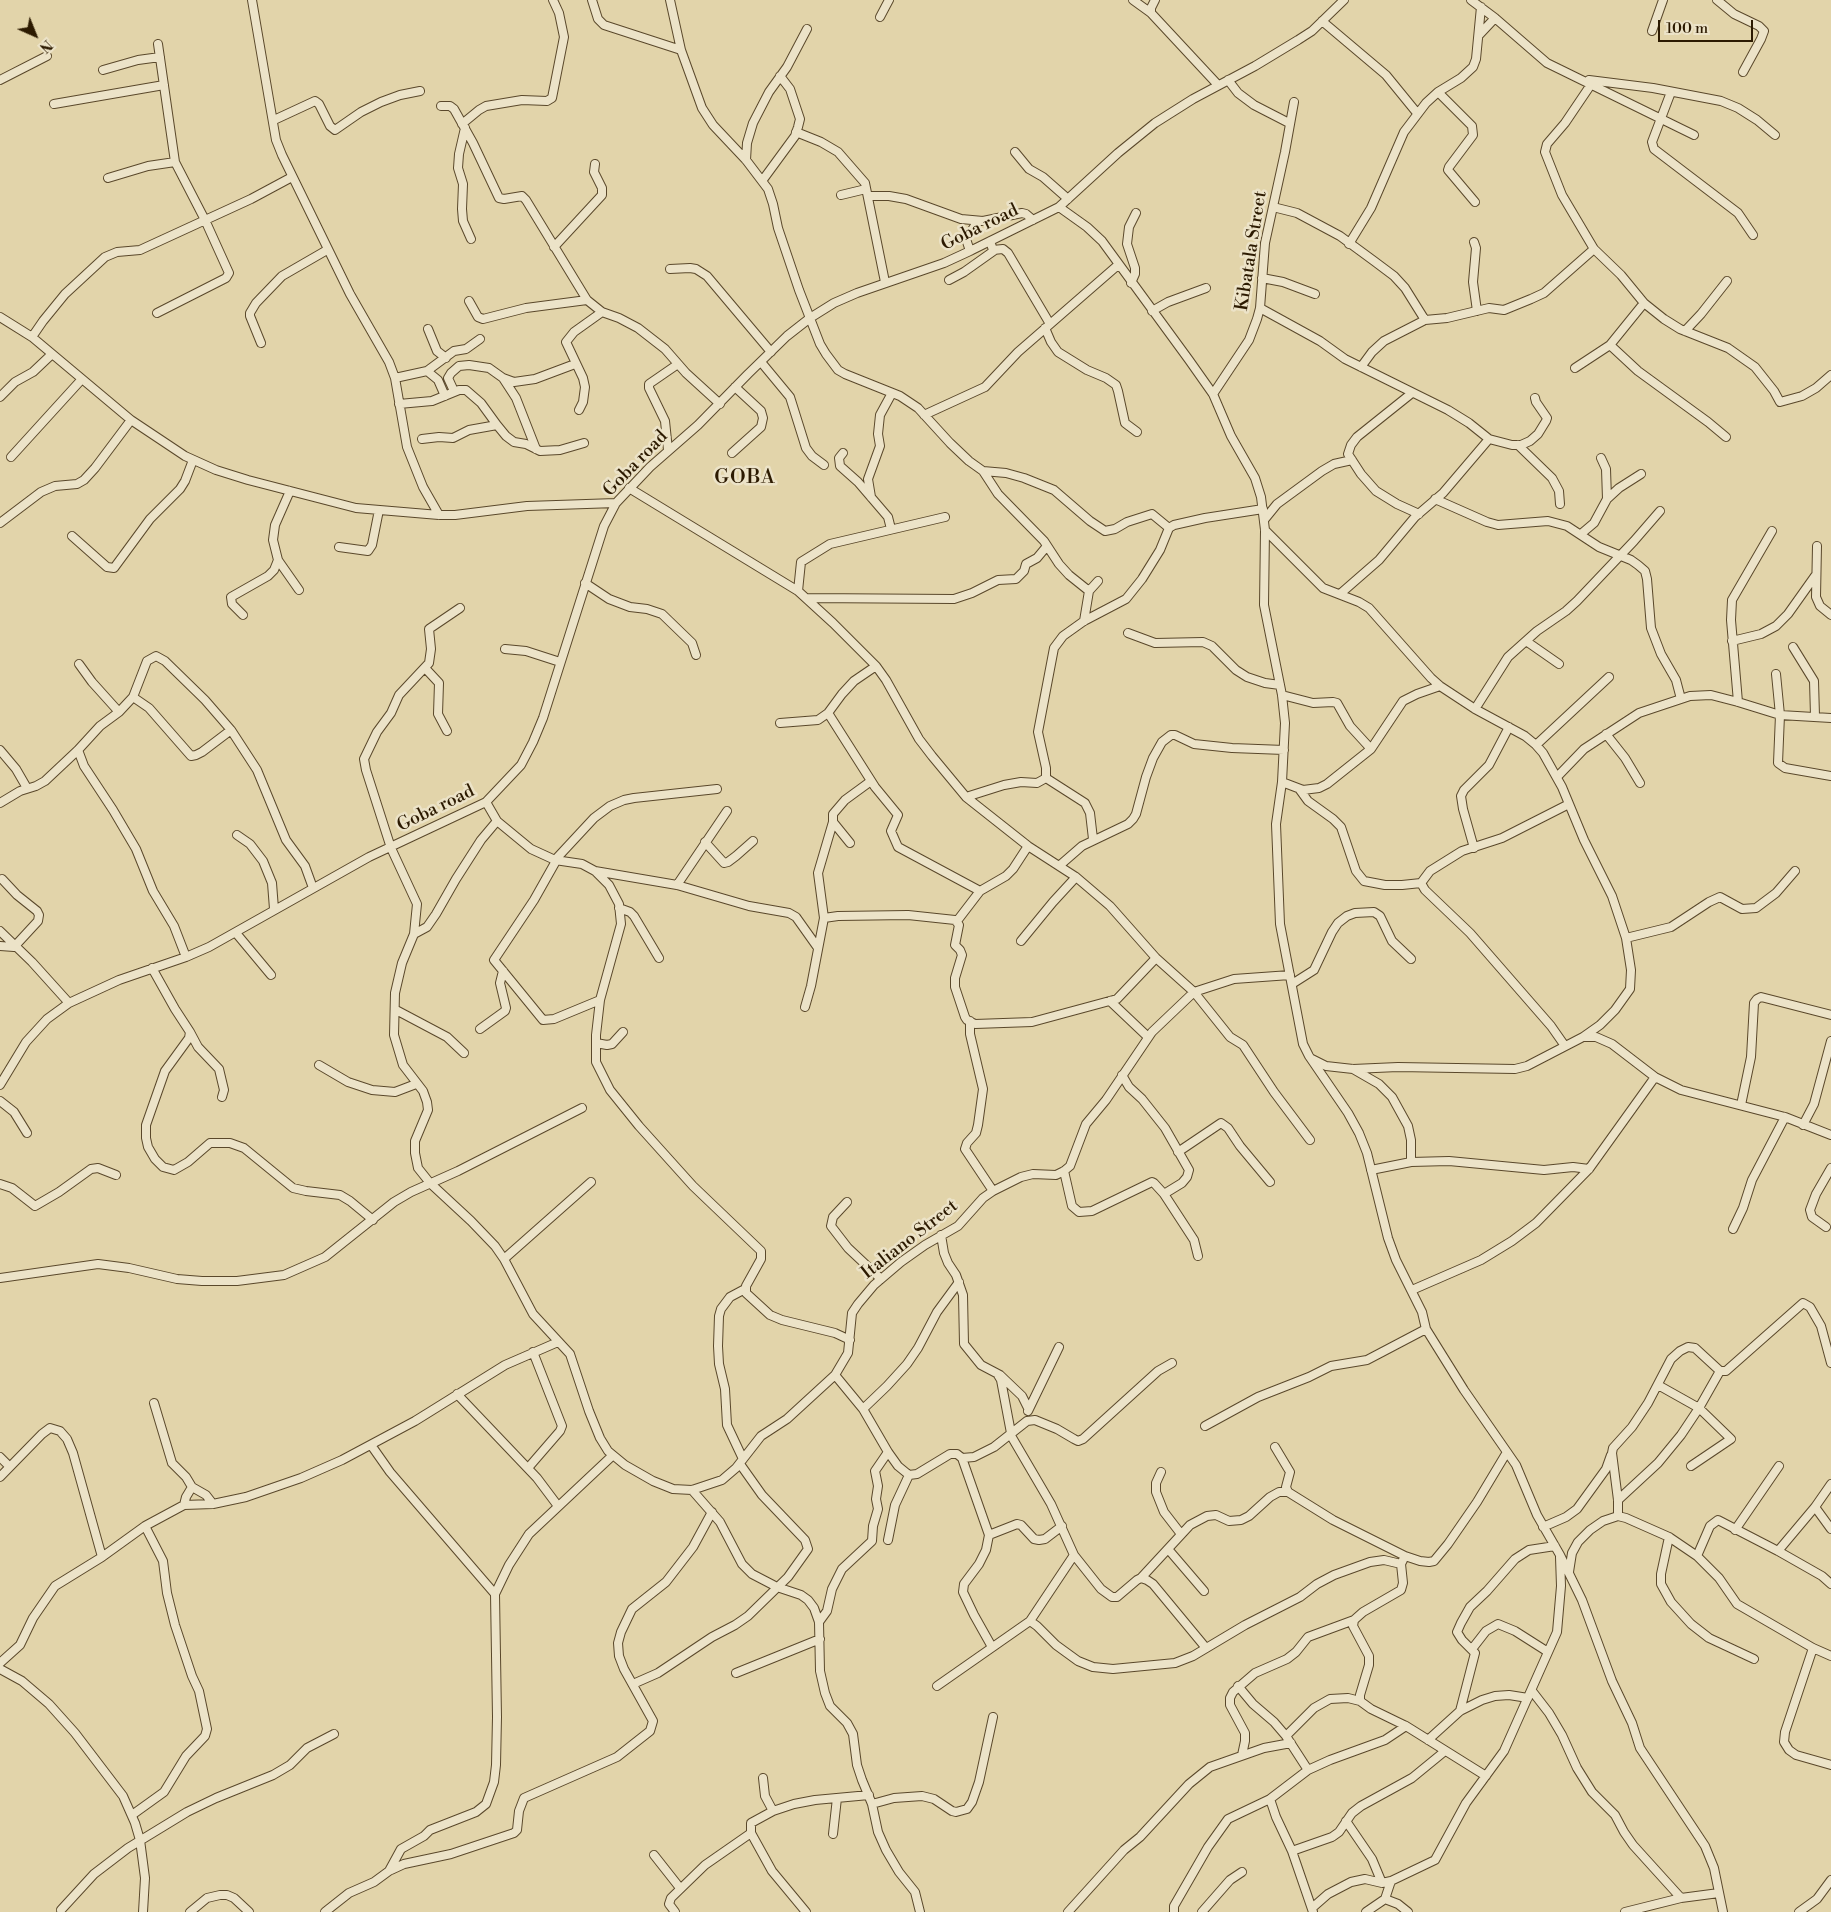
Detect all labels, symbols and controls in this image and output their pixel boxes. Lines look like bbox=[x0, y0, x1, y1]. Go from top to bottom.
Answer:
north arrow bbox=[10, 10, 60, 60]
scale bar bbox=[1661, 10, 1756, 42]
text: 100 m bbox=[1666, 19, 1708, 38]
text: N bbox=[35, 35, 56, 56]
street label: Kibatala Street bbox=[1232, 189, 1272, 313]
street label: Goba road bbox=[938, 200, 1022, 256]
street label: Goba road bbox=[599, 426, 673, 502]
district label: GOBA bbox=[714, 466, 776, 490]
street label: Goba road bbox=[394, 781, 478, 837]
street label: Italiano Street bbox=[857, 1196, 963, 1284]

